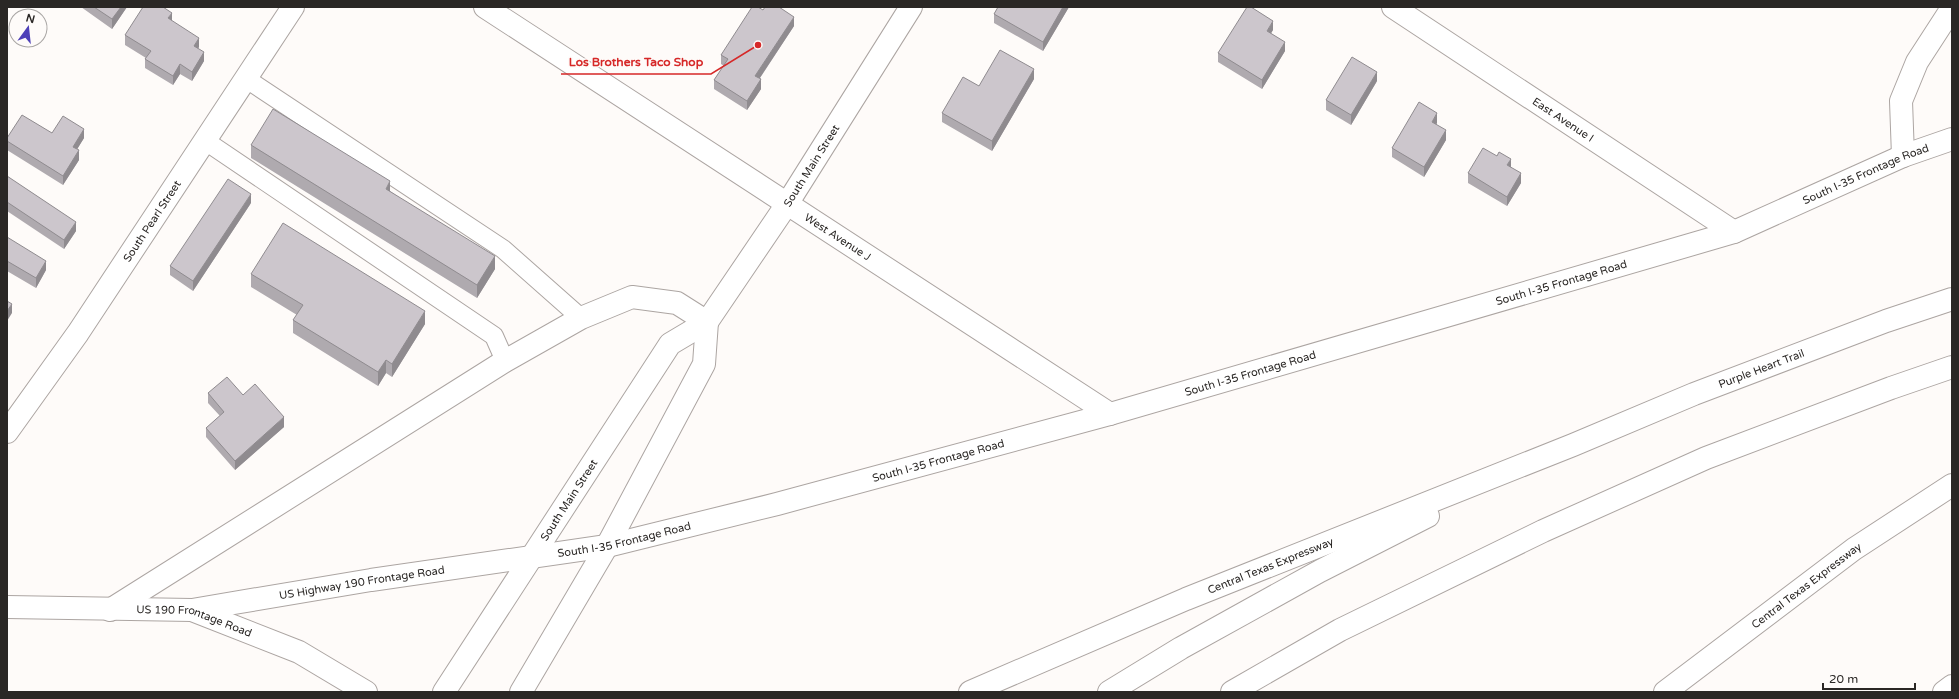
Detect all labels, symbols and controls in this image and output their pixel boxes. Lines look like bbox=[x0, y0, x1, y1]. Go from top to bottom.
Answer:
north arrow bbox=[8, 8, 48, 48]
text: N bbox=[25, 11, 36, 26]
callout: Los Brothers Taco Shop bbox=[561, 50, 711, 74]
text: Los Brothers Taco Shop bbox=[569, 55, 704, 70]
street label: East Avenue I bbox=[1530, 94, 1596, 144]
street label: South Main Street bbox=[781, 122, 842, 209]
street label: South I-35 Frontage Road bbox=[1801, 141, 1931, 207]
street label: South Pearl Street bbox=[120, 178, 183, 264]
street label: West Avenue J bbox=[802, 210, 873, 263]
street label: South I-35 Frontage Road bbox=[1494, 257, 1628, 308]
street label: Purple Heart Trail bbox=[1717, 346, 1806, 391]
street label: South I-35 Frontage Road bbox=[1183, 348, 1317, 398]
street label: South I-35 Frontage Road bbox=[871, 436, 1006, 484]
street label: South Main Street bbox=[538, 457, 600, 543]
street label: South I-35 Frontage Road bbox=[557, 519, 692, 560]
street label: Central Texas Expressway bbox=[1206, 534, 1335, 596]
street label: Central Texas Expressway bbox=[1749, 540, 1864, 631]
street label: US Highway 190 Frontage Road bbox=[278, 563, 446, 602]
street label: US 190 Frontage Road bbox=[136, 603, 254, 639]
scale bar bbox=[1823, 665, 1915, 691]
text: 20 m bbox=[1829, 672, 1858, 686]

